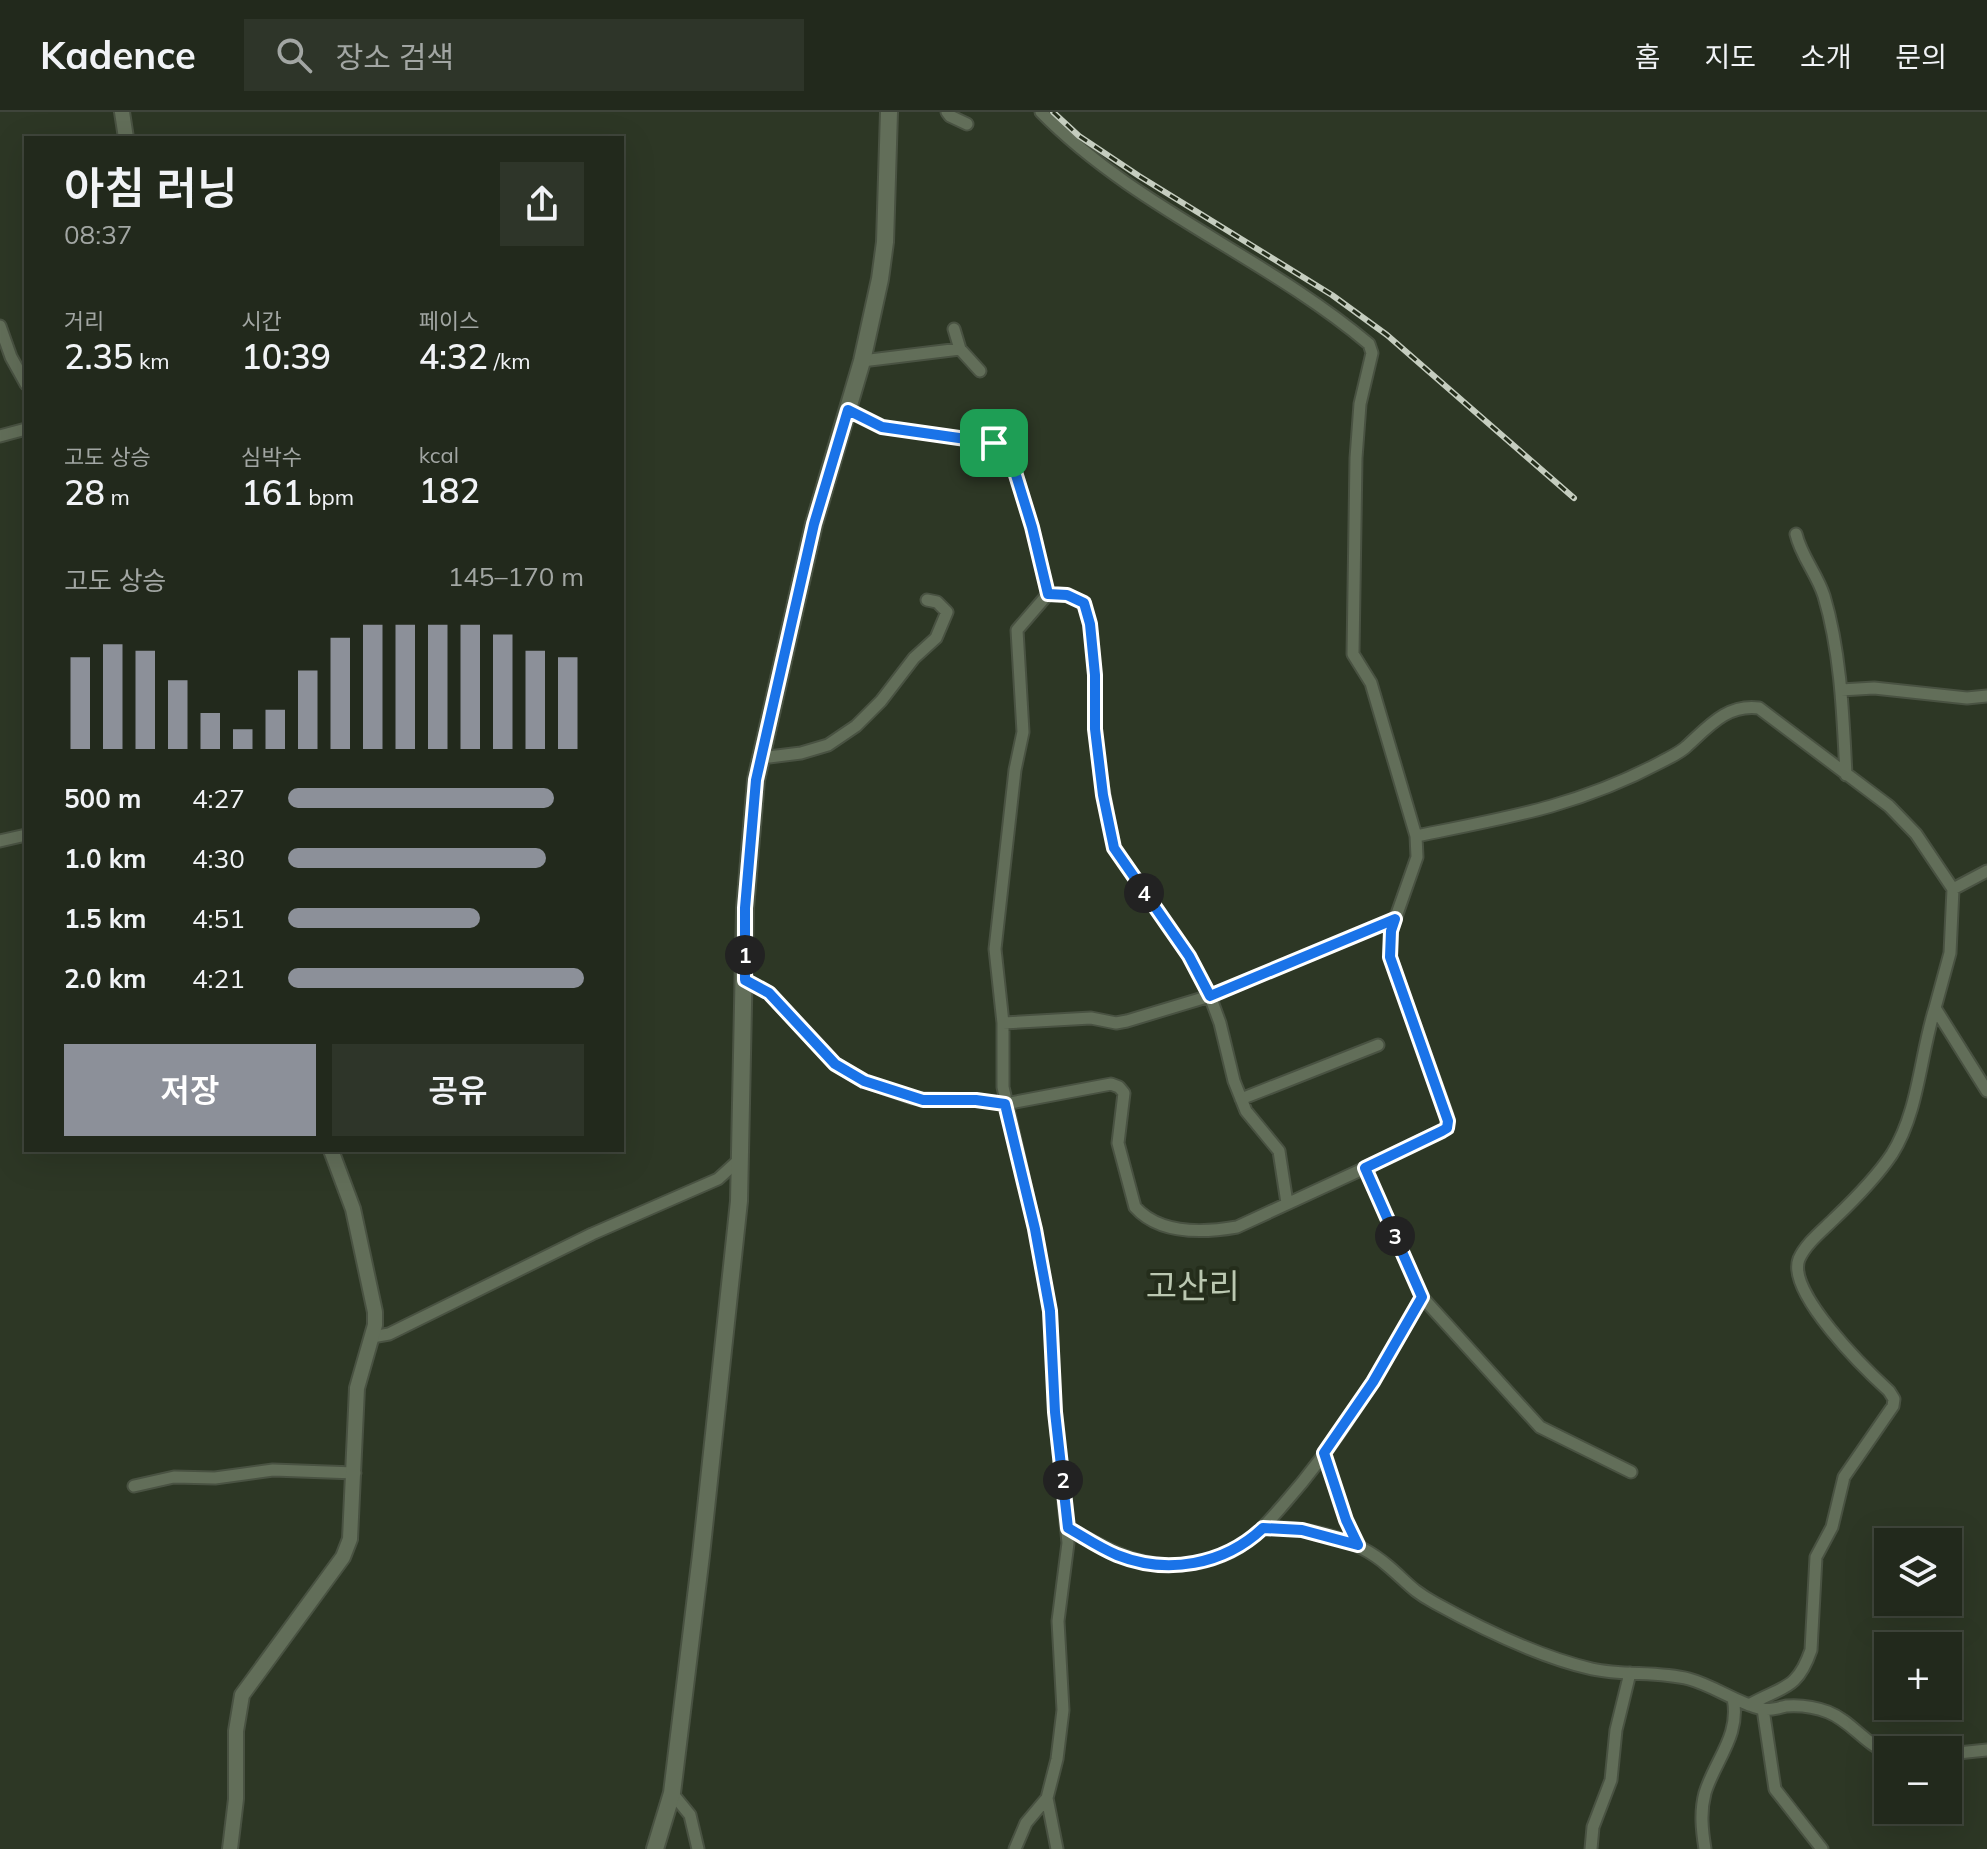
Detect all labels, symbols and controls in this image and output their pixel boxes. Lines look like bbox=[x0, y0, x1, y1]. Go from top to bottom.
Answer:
search box bbox=[244, 19, 804, 91]
text: Kadence bbox=[40, 31, 196, 79]
icon: search bbox=[272, 33, 316, 77]
text: 장소 검색 bbox=[336, 38, 454, 76]
text: 홈 bbox=[1635, 39, 1660, 74]
text: 지도 bbox=[1704, 39, 1756, 74]
text: 소개 bbox=[1800, 39, 1851, 74]
text: 문의 bbox=[1895, 39, 1947, 74]
text: 아침 러닝 bbox=[64, 160, 238, 215]
button: share bbox=[500, 162, 584, 246]
text: 08:37 bbox=[64, 218, 132, 251]
text: 거리 bbox=[64, 307, 104, 335]
text: 시간 bbox=[241, 307, 282, 335]
text: 페이스 bbox=[419, 307, 479, 335]
text: 2.35 bbox=[64, 335, 133, 378]
text: 10:39 bbox=[241, 335, 331, 378]
text: 4:32 bbox=[419, 335, 488, 378]
text: km bbox=[133, 347, 170, 375]
text: /km bbox=[488, 347, 531, 375]
pin bbox=[960, 409, 1028, 477]
icon: arrive bbox=[972, 421, 1016, 465]
text: kcal bbox=[419, 441, 459, 469]
text: 고도 상승 bbox=[64, 443, 151, 471]
text: 심박수 bbox=[241, 443, 302, 471]
text: 182 bbox=[419, 469, 480, 512]
text: 28 bbox=[64, 471, 105, 514]
text: 161 bbox=[241, 471, 303, 514]
text: m bbox=[105, 483, 130, 511]
text: bpm bbox=[303, 483, 354, 511]
text: 145–170 m bbox=[448, 560, 584, 593]
text: 고도 상승 bbox=[64, 564, 166, 597]
text: 500 m bbox=[64, 782, 141, 815]
text: 4:27 bbox=[192, 782, 245, 815]
text: 1.0 km bbox=[64, 842, 147, 875]
text: 4:30 bbox=[192, 842, 245, 875]
pin: 4 bbox=[1124, 873, 1164, 913]
text: 4 bbox=[1137, 879, 1151, 907]
text: 1.5 km bbox=[64, 902, 147, 935]
text: 4:51 bbox=[192, 902, 245, 935]
pin: 1 bbox=[725, 935, 765, 975]
text: 1 bbox=[738, 941, 752, 969]
text: 2.0 km bbox=[64, 962, 147, 995]
text: 4:21 bbox=[192, 962, 245, 995]
button: 저장 bbox=[64, 1044, 316, 1136]
button: 공유 bbox=[332, 1044, 584, 1136]
pin: 3 bbox=[1375, 1216, 1415, 1256]
text: 3 bbox=[1388, 1222, 1402, 1250]
district label: 고산리 bbox=[1146, 1264, 1240, 1307]
pin: 2 bbox=[1043, 1460, 1083, 1500]
text: 2 bbox=[1056, 1466, 1070, 1494]
map controls bbox=[1874, 1528, 1962, 1824]
button: layers bbox=[1874, 1528, 1962, 1616]
button: + bbox=[1874, 1632, 1962, 1720]
button: − bbox=[1874, 1736, 1962, 1824]

